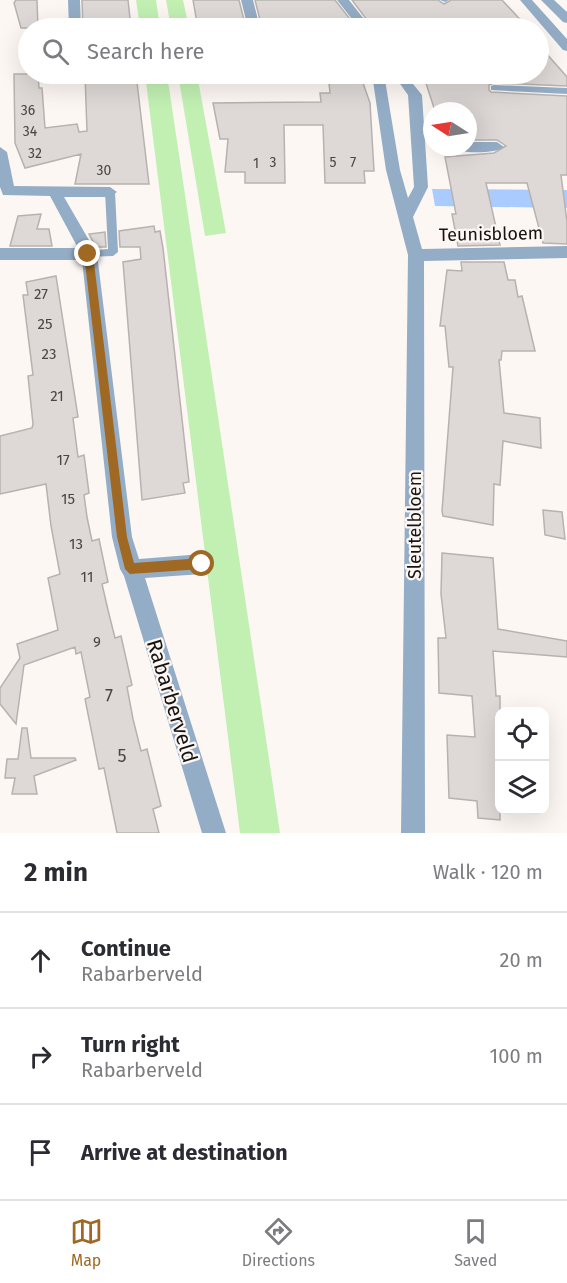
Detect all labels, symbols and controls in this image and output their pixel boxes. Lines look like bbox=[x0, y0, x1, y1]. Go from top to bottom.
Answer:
search box bbox=[18, 18, 549, 84]
icon: search bbox=[39, 35, 72, 68]
text: Search here bbox=[87, 38, 205, 65]
house number: 36 bbox=[21, 102, 35, 119]
north arrow bbox=[423, 102, 477, 156]
house number: 34 bbox=[23, 123, 38, 140]
house number: 32 bbox=[28, 145, 42, 162]
house number: 3 bbox=[270, 154, 277, 171]
house number: 5 bbox=[329, 154, 337, 171]
house number: 7 bbox=[350, 154, 356, 171]
house number: 1 bbox=[253, 155, 259, 172]
house number: 30 bbox=[97, 162, 112, 179]
street label: Teunisbloem bbox=[439, 222, 543, 246]
route end bbox=[74, 240, 100, 266]
house number: 27 bbox=[34, 285, 48, 303]
house number: 25 bbox=[38, 315, 52, 333]
house number: 23 bbox=[42, 345, 56, 363]
house number: 21 bbox=[50, 387, 64, 405]
house number: 17 bbox=[56, 451, 70, 469]
street label: Sleutelbloem bbox=[404, 471, 426, 579]
house number: 15 bbox=[61, 490, 75, 508]
house number: 13 bbox=[69, 535, 83, 553]
route start bbox=[188, 550, 214, 576]
house number: 11 bbox=[81, 568, 93, 586]
house number: 9 bbox=[93, 633, 101, 651]
street label: Rabarberveld bbox=[141, 636, 203, 766]
house number: 7 bbox=[105, 685, 113, 707]
map controls bbox=[495, 707, 549, 815]
button: locate bbox=[495, 707, 549, 761]
house number: 5 bbox=[117, 745, 127, 767]
button: layers bbox=[495, 761, 549, 815]
text: 2 min bbox=[24, 857, 88, 888]
text: Walk · 120 m bbox=[433, 860, 543, 884]
text: Continue bbox=[81, 935, 171, 962]
icon: ahead bbox=[24, 944, 57, 977]
text: 20 m bbox=[500, 948, 543, 972]
text: Rabarberveld bbox=[81, 962, 203, 986]
text: Turn right bbox=[81, 1031, 180, 1058]
icon: right bbox=[24, 1040, 57, 1073]
text: 100 m bbox=[490, 1044, 543, 1068]
text: Rabarberveld bbox=[81, 1058, 203, 1082]
icon: arrive bbox=[24, 1136, 57, 1169]
text: Arrive at destination bbox=[81, 1139, 288, 1166]
tab: Map bbox=[70, 1215, 103, 1270]
tab: Directions bbox=[242, 1215, 315, 1270]
tab: Saved bbox=[454, 1215, 497, 1270]

